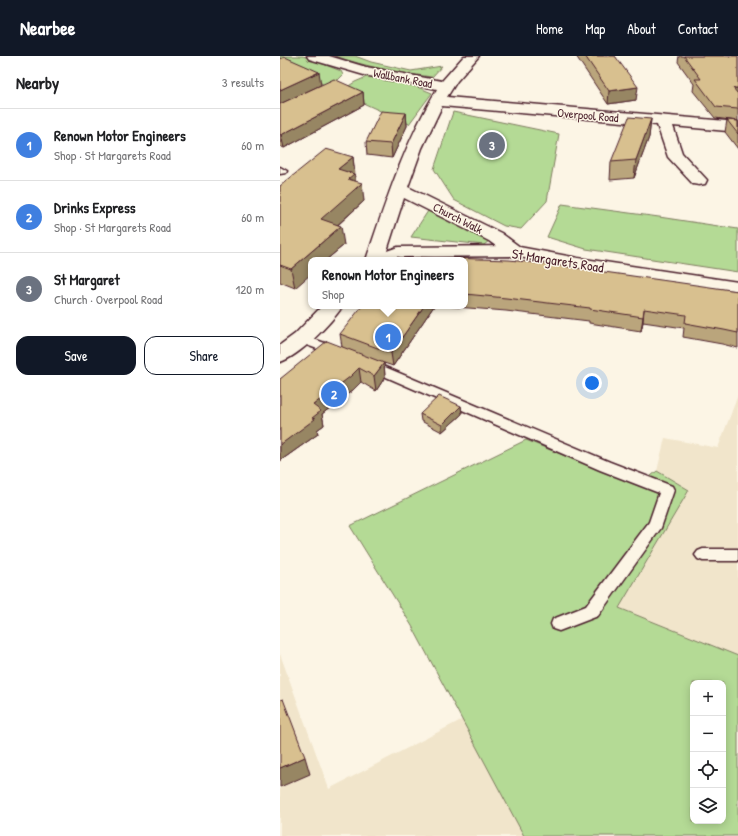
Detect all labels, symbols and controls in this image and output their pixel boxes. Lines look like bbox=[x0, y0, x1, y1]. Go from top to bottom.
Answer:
text: Nearbee bbox=[20, 15, 75, 41]
text: Home bbox=[536, 19, 563, 38]
text: Map bbox=[585, 19, 605, 38]
text: About bbox=[627, 19, 656, 38]
text: Contact bbox=[678, 19, 718, 38]
street label: Wallbank Road bbox=[372, 64, 434, 92]
text: Nearby bbox=[16, 71, 59, 94]
text: 3 results bbox=[222, 73, 264, 91]
street label: Overpool Road bbox=[557, 104, 620, 126]
text: Renown Motor Engineers bbox=[54, 125, 186, 146]
pin: 3 bbox=[479, 130, 505, 160]
text: 1 bbox=[27, 136, 31, 154]
text: 60 m bbox=[241, 136, 264, 154]
text: Shop · St Margarets Road bbox=[54, 146, 171, 164]
text: Drinks Express bbox=[54, 197, 136, 218]
street label: Church Walk bbox=[430, 198, 486, 238]
text: 2 bbox=[26, 208, 32, 226]
text: 60 m bbox=[241, 208, 264, 226]
text: Shop · St Margarets Road bbox=[54, 218, 171, 236]
street label: St Margarets Road bbox=[511, 243, 606, 278]
popup bbox=[308, 257, 468, 309]
text: Renown Motor Engineers bbox=[322, 264, 454, 285]
text: St Margaret bbox=[54, 269, 120, 290]
text: 3 bbox=[26, 280, 32, 298]
text: 120 m bbox=[236, 280, 264, 298]
text: Shop bbox=[322, 285, 344, 303]
text: Church · Overpool Road bbox=[54, 290, 162, 308]
pin: 1 bbox=[375, 322, 401, 352]
button: Save bbox=[16, 336, 136, 375]
button: Share bbox=[144, 336, 264, 375]
your location bbox=[582, 373, 602, 393]
pin: 2 bbox=[321, 379, 347, 409]
map controls bbox=[690, 680, 726, 824]
button: + bbox=[690, 680, 726, 716]
button: − bbox=[690, 716, 726, 752]
button: locate bbox=[690, 752, 726, 788]
button: layers bbox=[690, 788, 726, 824]

